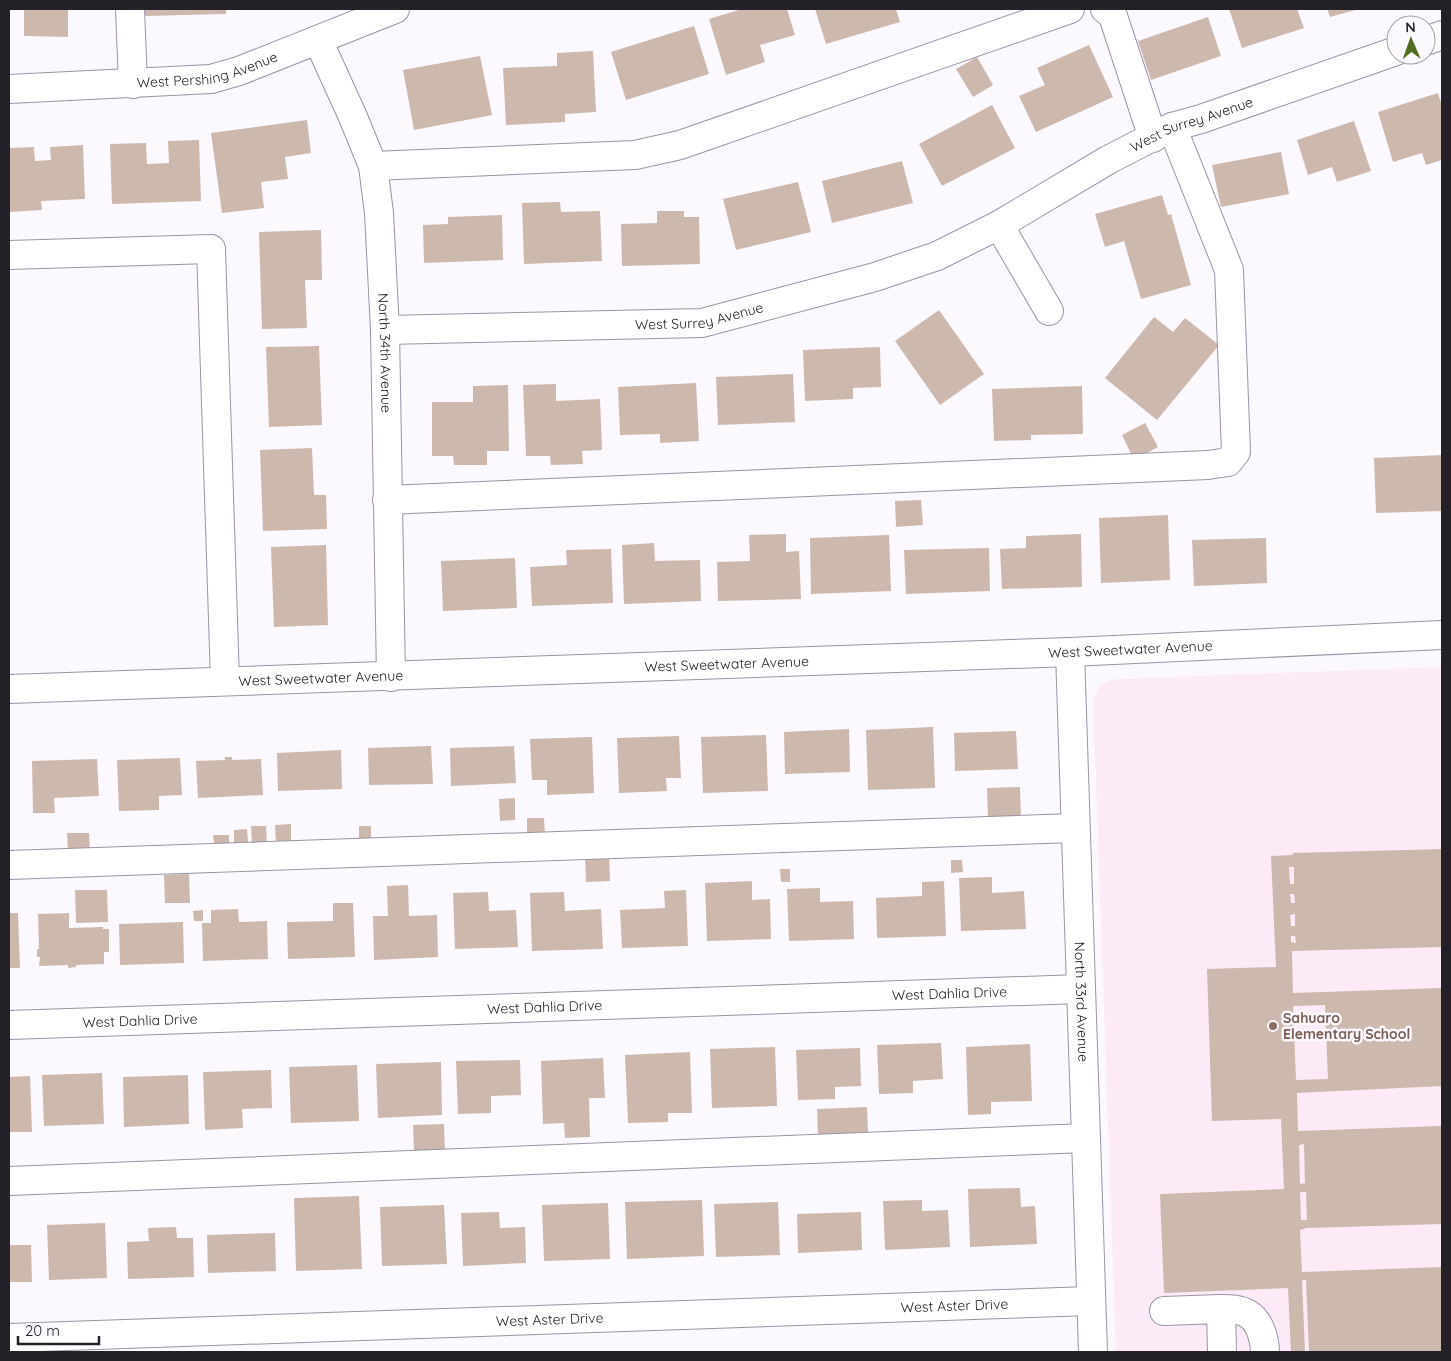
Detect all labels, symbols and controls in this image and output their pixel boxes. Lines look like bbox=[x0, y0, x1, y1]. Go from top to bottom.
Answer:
north arrow bbox=[1386, 15, 1436, 65]
text: N bbox=[1405, 18, 1416, 36]
street label: West Pershing Avenue bbox=[136, 48, 280, 92]
street label: West Surrey Avenue bbox=[1127, 93, 1255, 156]
street label: North 34th Avenue bbox=[374, 293, 395, 413]
street label: West Surrey Avenue bbox=[635, 298, 765, 333]
street label: West Sweetwater Avenue bbox=[1048, 636, 1213, 662]
street label: West Sweetwater Avenue bbox=[644, 652, 809, 676]
street label: West Sweetwater Avenue bbox=[238, 666, 404, 690]
street label: North 33rd Avenue bbox=[1071, 941, 1092, 1062]
street label: West Dahlia Drive bbox=[892, 982, 1007, 1004]
street label: West Dahlia Drive bbox=[487, 996, 603, 1018]
place label: Sahuaro Elementary School bbox=[1283, 1009, 1410, 1043]
street label: West Dahlia Drive bbox=[82, 1010, 198, 1032]
marker: Sahuaro Elementary School bbox=[1267, 1020, 1279, 1032]
street label: West Aster Drive bbox=[900, 1295, 1009, 1317]
street label: West Aster Drive bbox=[496, 1309, 604, 1330]
scale bar bbox=[18, 1314, 99, 1346]
text: 20 m bbox=[25, 1321, 60, 1340]

